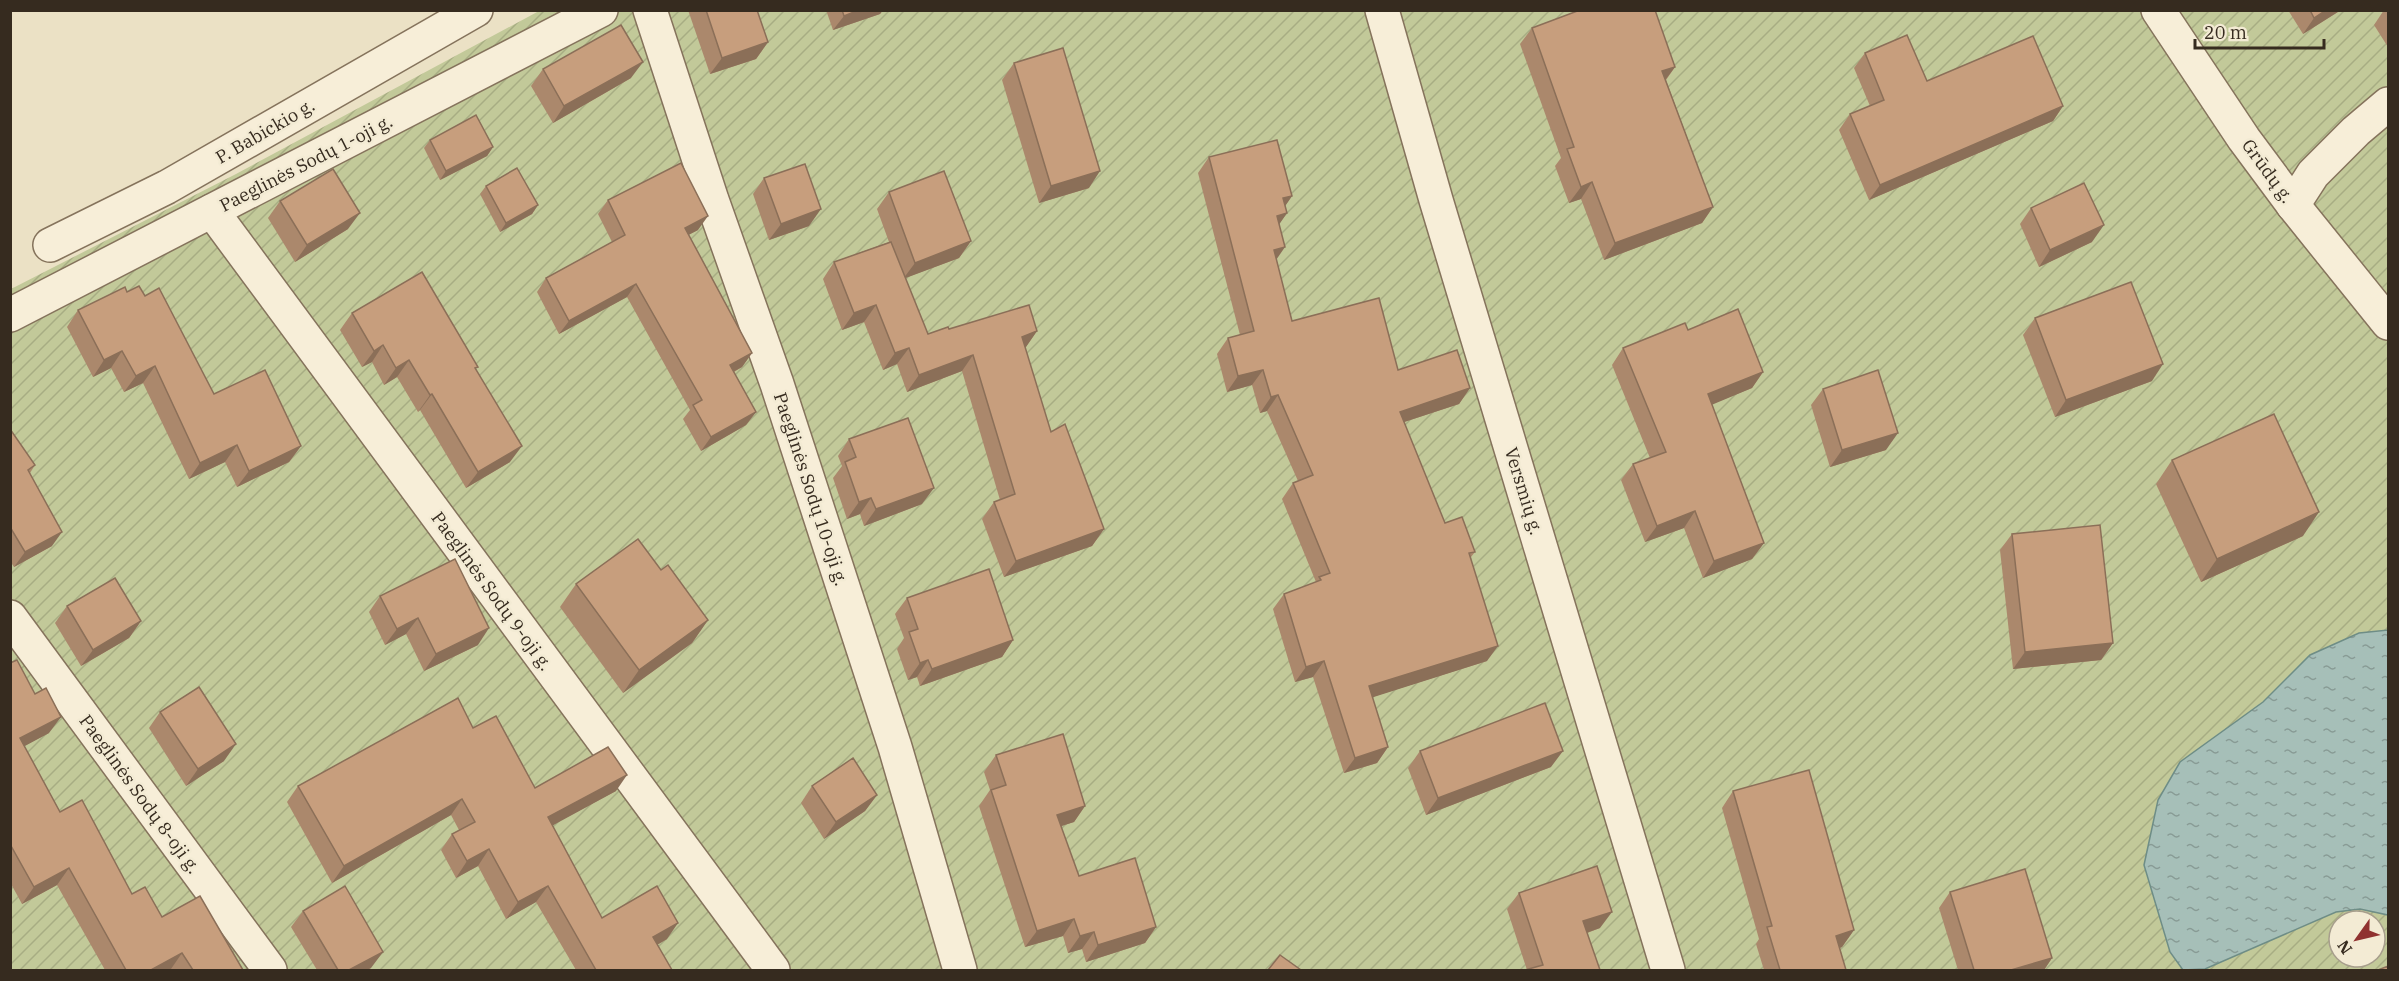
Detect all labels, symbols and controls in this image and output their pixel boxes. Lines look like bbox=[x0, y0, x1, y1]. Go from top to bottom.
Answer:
scale bar bbox=[2195, 12, 2324, 50]
text: 20 m bbox=[2204, 21, 2247, 44]
street label: P. Babickio g. bbox=[211, 93, 319, 169]
street label: Paeglinės Sodų 1-oji g. bbox=[216, 109, 396, 217]
street label: Grūdų g. bbox=[2237, 134, 2299, 208]
street label: Paeglinės Sodų 10-oji g. bbox=[769, 389, 853, 589]
street label: Versmių g. bbox=[1500, 444, 1548, 538]
street label: Paeglinės Sodų 9-oji g. bbox=[427, 507, 557, 675]
street label: Paeglinės Sodų 8-oji g. bbox=[75, 710, 205, 878]
north arrow bbox=[2327, 909, 2387, 969]
text: N bbox=[2333, 937, 2356, 958]

